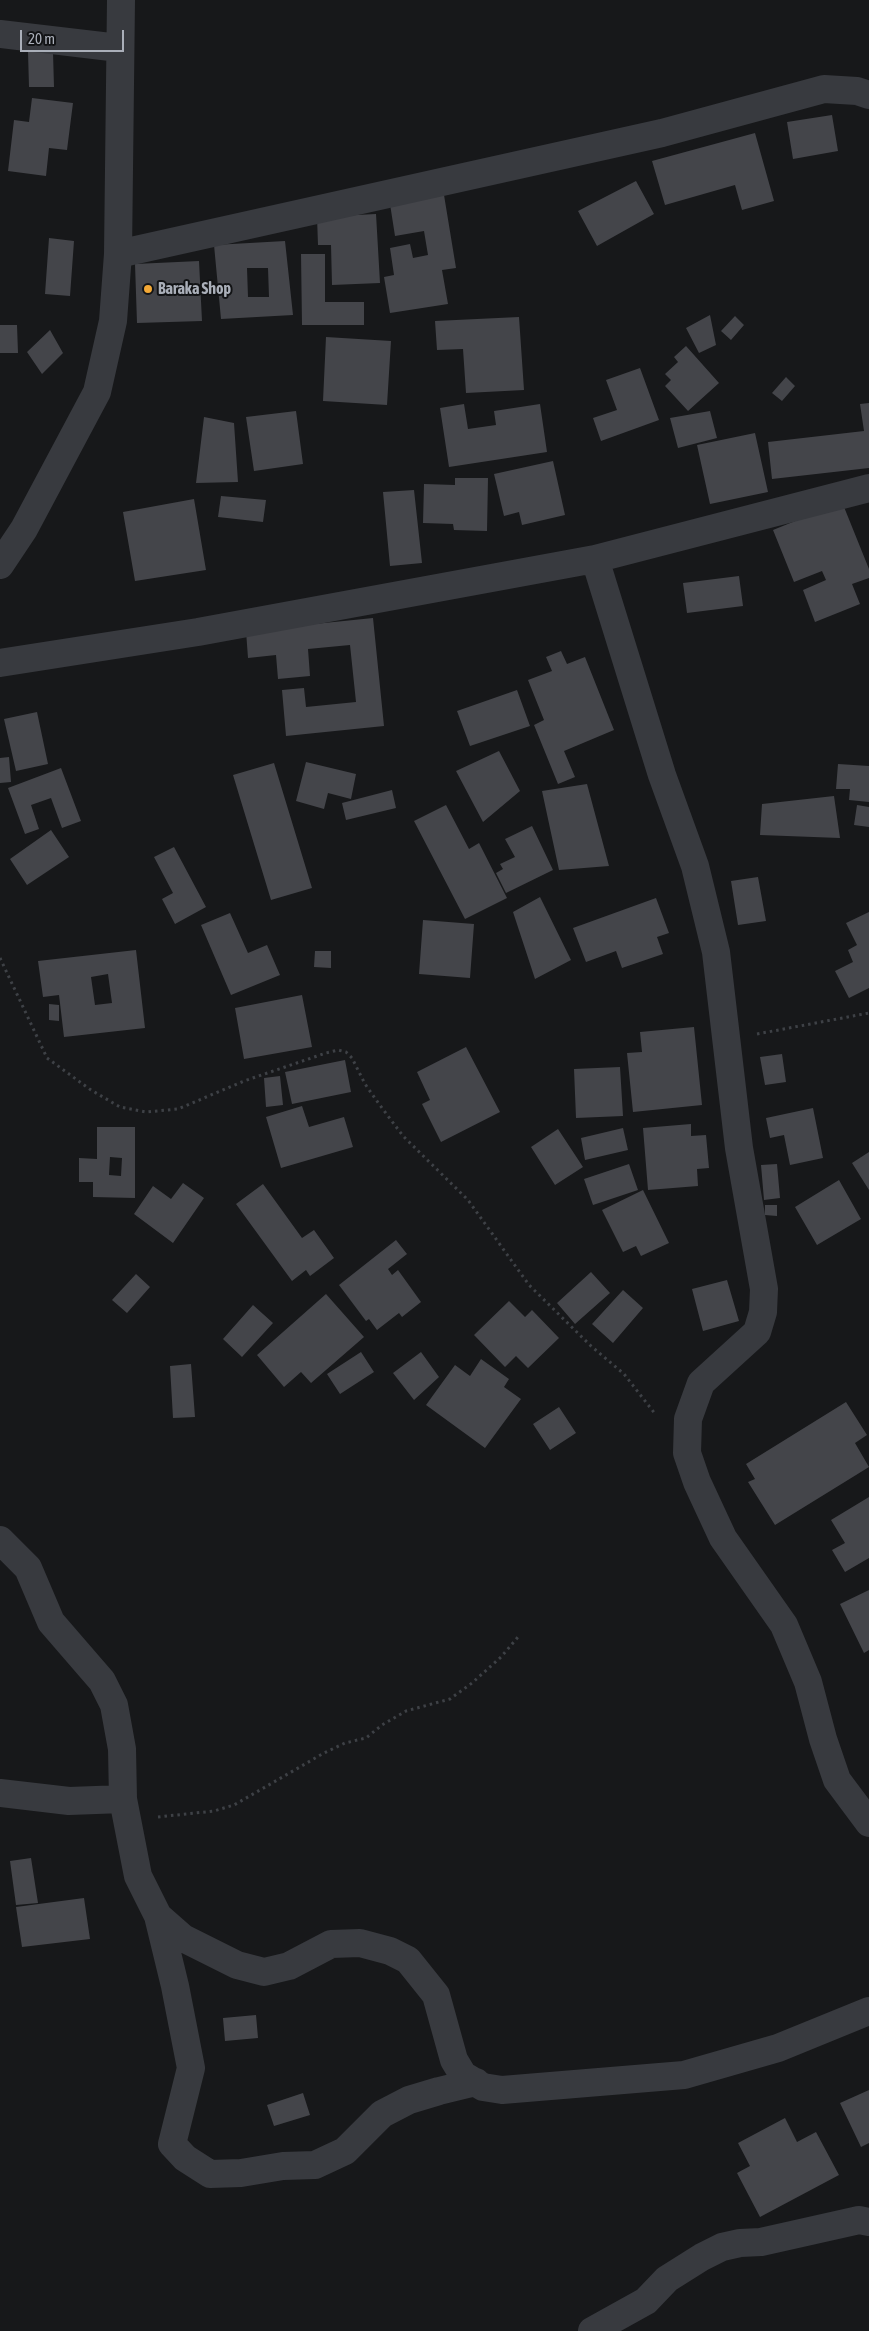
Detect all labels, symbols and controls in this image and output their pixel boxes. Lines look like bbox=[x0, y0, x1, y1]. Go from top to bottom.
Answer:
scale bar bbox=[22, 20, 126, 52]
text: 20 m bbox=[28, 30, 55, 47]
place label: Baraka Shop bbox=[158, 279, 231, 299]
marker: Baraka Shop bbox=[142, 283, 154, 295]

